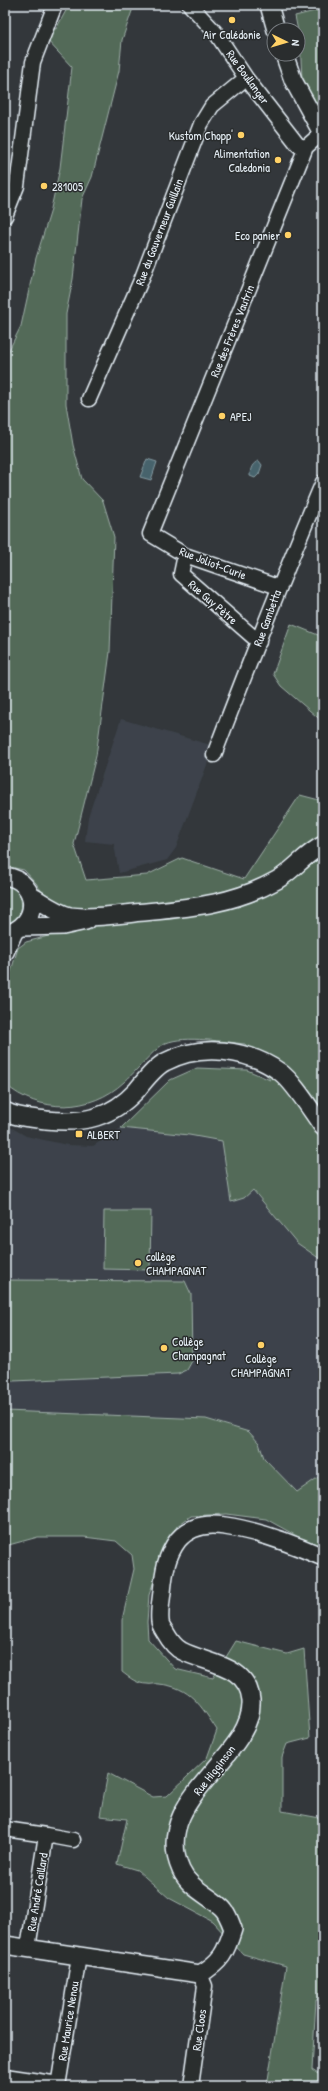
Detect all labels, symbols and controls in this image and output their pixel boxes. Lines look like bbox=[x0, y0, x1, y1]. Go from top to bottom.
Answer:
marker: Air Calédonie bbox=[227, 15, 237, 25]
north arrow bbox=[266, 22, 306, 62]
place label: Air Calédonie bbox=[203, 26, 261, 43]
text: N bbox=[289, 39, 303, 47]
street label: Rue Boullanger bbox=[222, 46, 274, 108]
place label: Kustom Chopp' bbox=[169, 127, 233, 144]
marker: Kustom Chopp' bbox=[236, 130, 246, 140]
place label: Alimentation Caledonia bbox=[214, 145, 270, 176]
marker: Alimentation Caledonia bbox=[273, 155, 283, 165]
street label: Rue du Gouverneur Guillain bbox=[131, 176, 187, 288]
place label: 281005 bbox=[52, 178, 83, 195]
marker: 281005 bbox=[39, 181, 49, 191]
place label: Eco panier bbox=[235, 227, 280, 244]
marker: Eco panier bbox=[283, 230, 293, 240]
street label: Rue des Frères Vautrin bbox=[206, 282, 258, 380]
place label: APEJ bbox=[230, 408, 252, 425]
marker: APEJ bbox=[217, 411, 227, 421]
street label: Rue Joliot-Curie bbox=[177, 542, 249, 584]
street label: Rue Guy Pètre bbox=[185, 576, 241, 628]
street label: Rue Gambetta bbox=[249, 587, 285, 649]
place label: ALBERT bbox=[87, 1126, 120, 1143]
marker: ALBERT bbox=[74, 1129, 84, 1139]
place label: collège CHAMPAGNAT bbox=[146, 1248, 207, 1279]
marker: collège CHAMPAGNAT bbox=[133, 1258, 143, 1268]
place label: Collège Champagnat bbox=[172, 1333, 227, 1364]
marker: Collège CHAMPAGNAT bbox=[256, 1340, 266, 1350]
marker: Collège Champagnat bbox=[159, 1343, 169, 1353]
place label: Collège CHAMPAGNAT bbox=[231, 1350, 292, 1381]
street label: Rue Higginson bbox=[189, 1741, 239, 1799]
street label: Rue André Caillard bbox=[22, 1851, 52, 1932]
street label: Rue Maurice Nenou bbox=[53, 1980, 83, 2062]
street label: Rue Cloos bbox=[188, 2008, 210, 2052]

